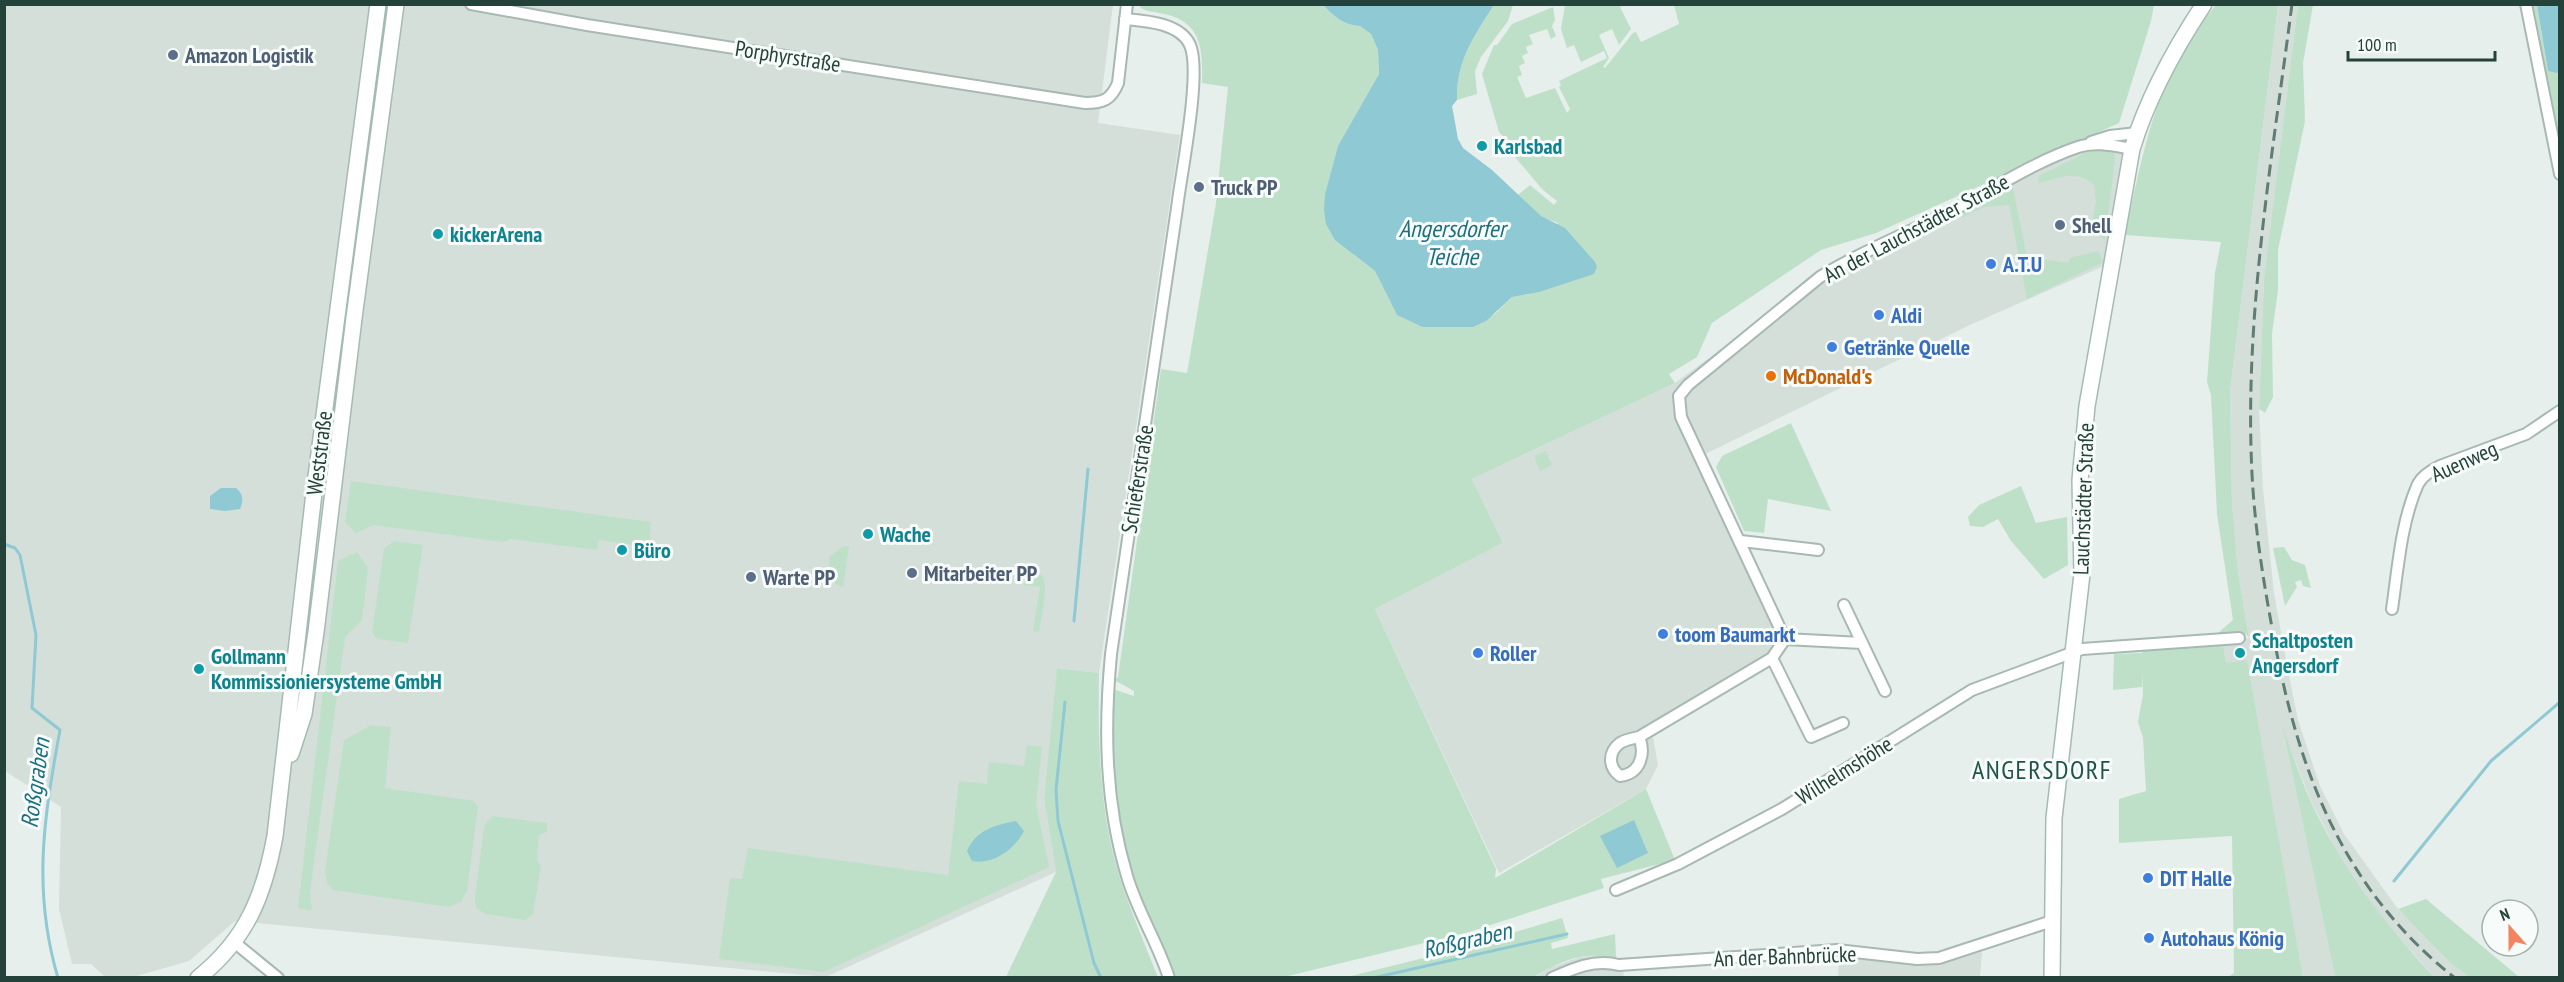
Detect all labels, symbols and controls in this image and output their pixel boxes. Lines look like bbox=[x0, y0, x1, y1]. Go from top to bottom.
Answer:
scale bar bbox=[2348, 24, 2495, 62]
text: 100 m bbox=[2357, 33, 2397, 56]
street label: Porphyrstraße bbox=[733, 34, 843, 78]
place label: Amazon Logistik bbox=[184, 41, 314, 69]
marker: Amazon Logistik bbox=[166, 48, 180, 62]
place label: Karlsbad bbox=[1494, 132, 1563, 160]
marker: Karlsbad bbox=[1475, 139, 1489, 153]
street label: An der Lauchstädter Straße bbox=[1818, 167, 2014, 289]
place label: Truck PP bbox=[1211, 173, 1278, 201]
marker: Truck PP bbox=[1192, 180, 1206, 194]
place label: Shell bbox=[2072, 211, 2112, 239]
water label: Angersdorfer Teiche bbox=[1399, 213, 1509, 272]
marker: Shell bbox=[2053, 218, 2067, 232]
place label: kickerArena bbox=[450, 220, 542, 248]
marker: kickerArena bbox=[431, 227, 445, 241]
place label: A.T.U bbox=[2002, 250, 2042, 278]
marker: A.T.U bbox=[1984, 257, 1998, 271]
place label: Aldi bbox=[1890, 301, 1922, 329]
marker: Aldi bbox=[1872, 308, 1886, 322]
place label: Getränke Quelle bbox=[1844, 333, 1970, 361]
marker: Getränke Quelle bbox=[1825, 340, 1839, 354]
place label: McDonald's bbox=[1783, 362, 1872, 390]
marker: McDonald's bbox=[1764, 369, 1778, 383]
street label: Weststraße bbox=[300, 409, 338, 497]
street label: Lauchstädter Straße bbox=[2066, 422, 2100, 576]
street label: Schieferstraße bbox=[1115, 423, 1159, 535]
street label: Auenweg bbox=[2426, 434, 2502, 488]
place label: Wache bbox=[879, 520, 931, 548]
marker: Wache bbox=[861, 527, 875, 541]
place label: Büro bbox=[634, 536, 671, 564]
marker: Büro bbox=[615, 543, 629, 557]
place label: Mitarbeiter PP bbox=[924, 559, 1038, 587]
place label: Warte PP bbox=[762, 563, 836, 591]
marker: Mitarbeiter PP bbox=[905, 566, 919, 580]
marker: Warte PP bbox=[744, 570, 758, 584]
place label: toom Baumarkt bbox=[1675, 620, 1796, 648]
place label: Schaltposten Angersdorf bbox=[2251, 626, 2353, 679]
marker: toom Baumarkt bbox=[1656, 627, 1670, 641]
place label: Roller bbox=[1490, 639, 1537, 667]
place label: Gollmann Kommissioniersysteme GmbH bbox=[211, 642, 442, 695]
marker: Roller bbox=[1471, 646, 1485, 660]
marker: Schaltposten Angersdorf bbox=[2233, 646, 2247, 660]
marker: Gollmann Kommissioniersysteme GmbH bbox=[192, 662, 206, 676]
street label: Wilhelmshöhe bbox=[1791, 729, 1897, 811]
water label: Roßgraben bbox=[13, 735, 57, 830]
district label: ANGERSDORF bbox=[1972, 753, 2112, 786]
place label: DIT Halle bbox=[2160, 864, 2232, 892]
marker: DIT Halle bbox=[2141, 871, 2155, 885]
north arrow bbox=[2480, 898, 2540, 958]
text: N bbox=[2497, 903, 2512, 925]
water label: Roßgraben bbox=[1420, 914, 1516, 965]
place label: Autohaus König bbox=[2160, 924, 2284, 952]
marker: Autohaus König bbox=[2142, 931, 2156, 945]
street label: An der Bahnbrücke bbox=[1713, 940, 1857, 972]

